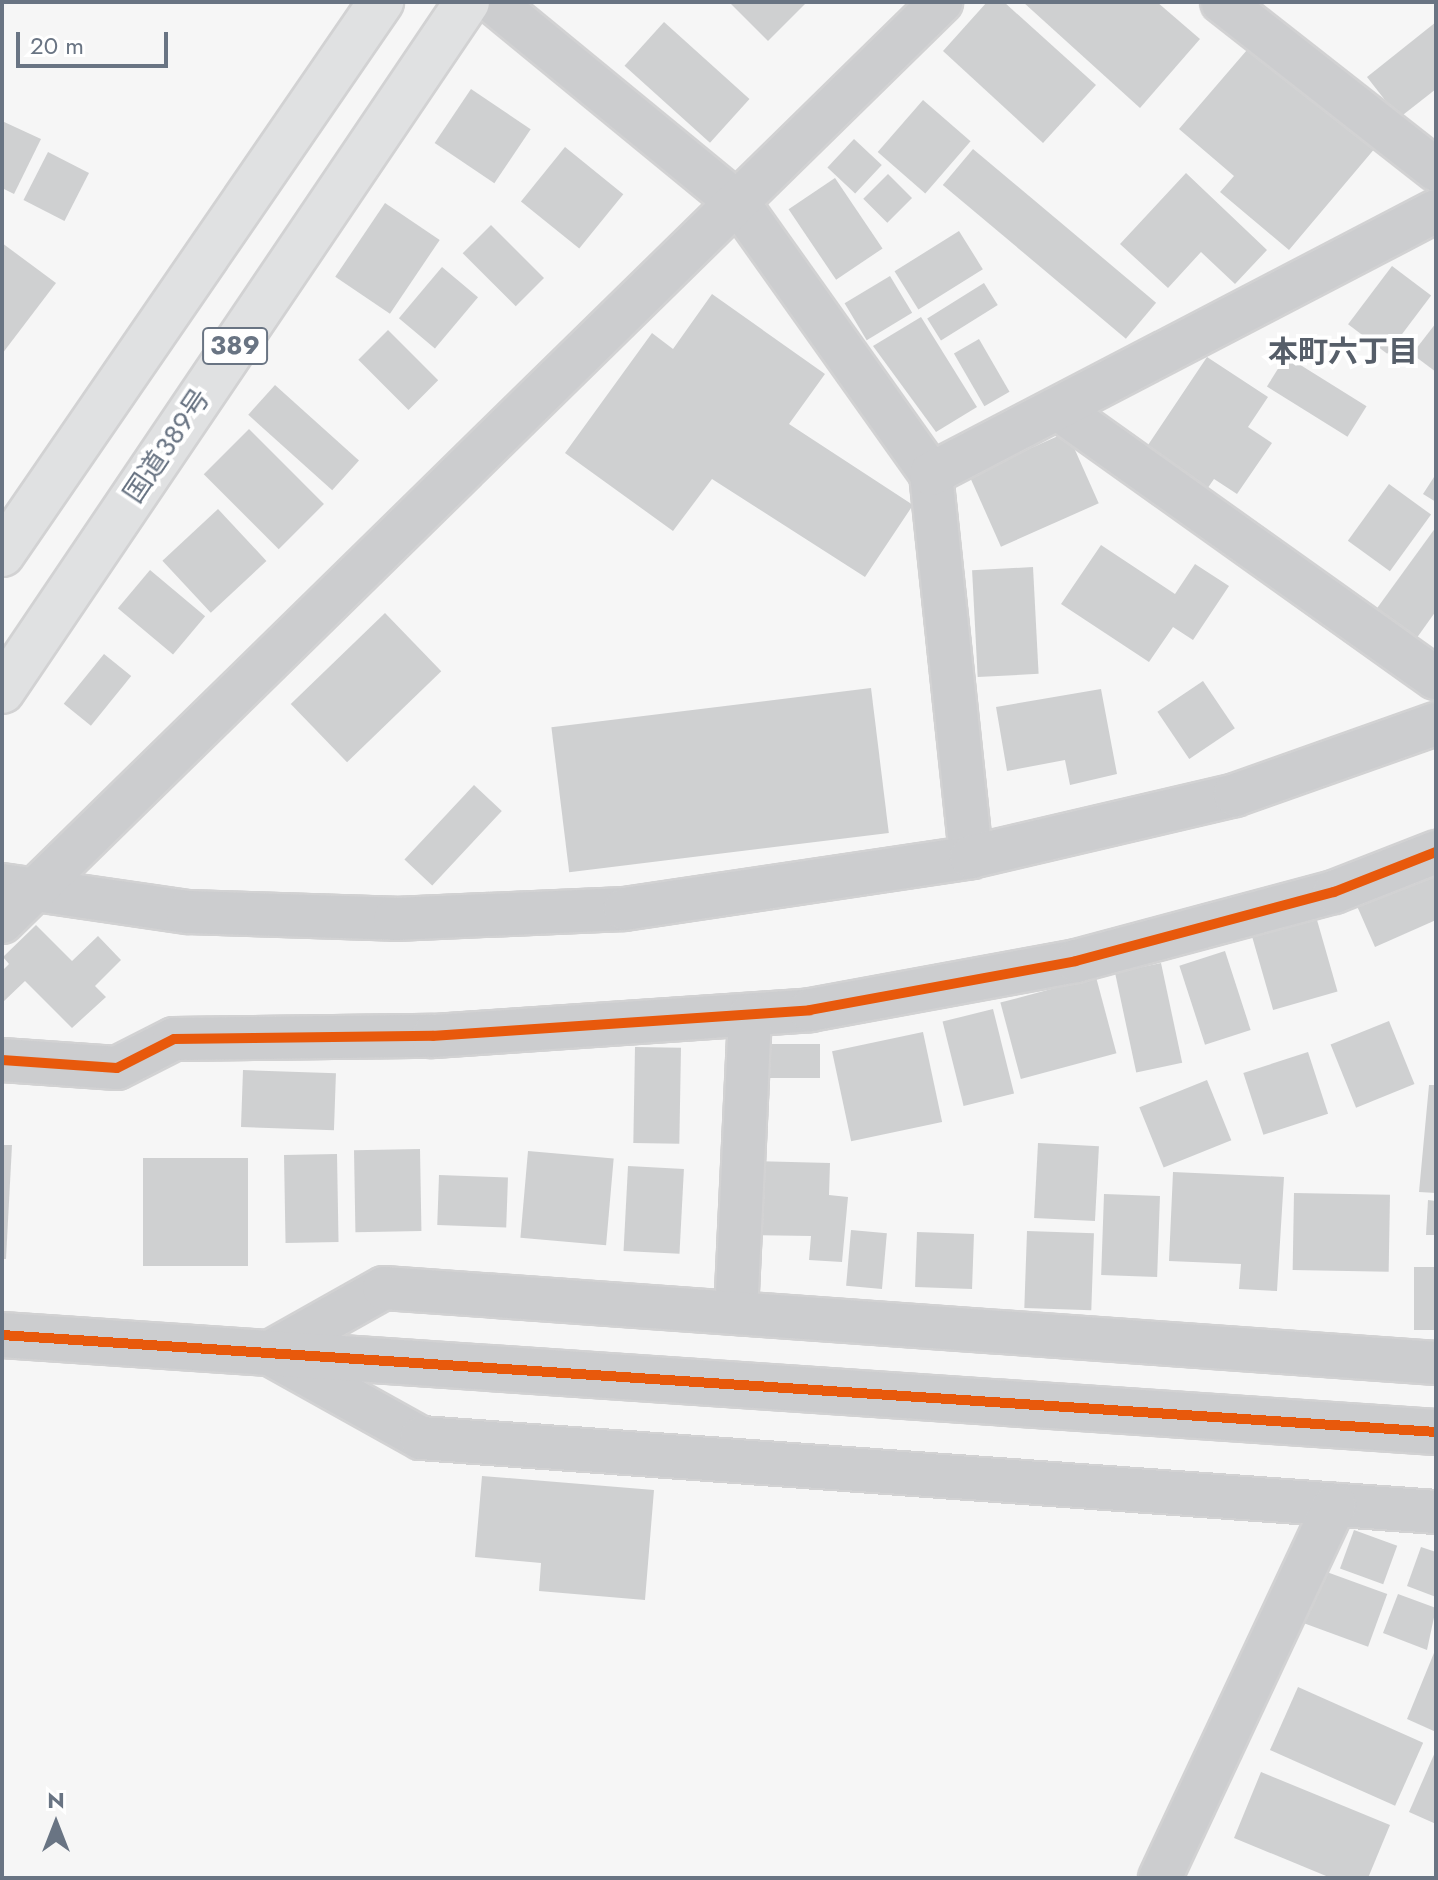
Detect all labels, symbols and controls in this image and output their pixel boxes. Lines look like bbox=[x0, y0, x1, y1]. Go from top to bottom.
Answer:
scale bar bbox=[20, 16, 172, 66]
text: 20 m bbox=[30, 28, 84, 63]
road number: 389 bbox=[201, 324, 269, 368]
district label: 本町六丁目 bbox=[1268, 334, 1418, 370]
street label: 国道389号 bbox=[117, 382, 217, 510]
north arrow bbox=[16, 1784, 96, 1864]
text: N bbox=[47, 1784, 65, 1816]

